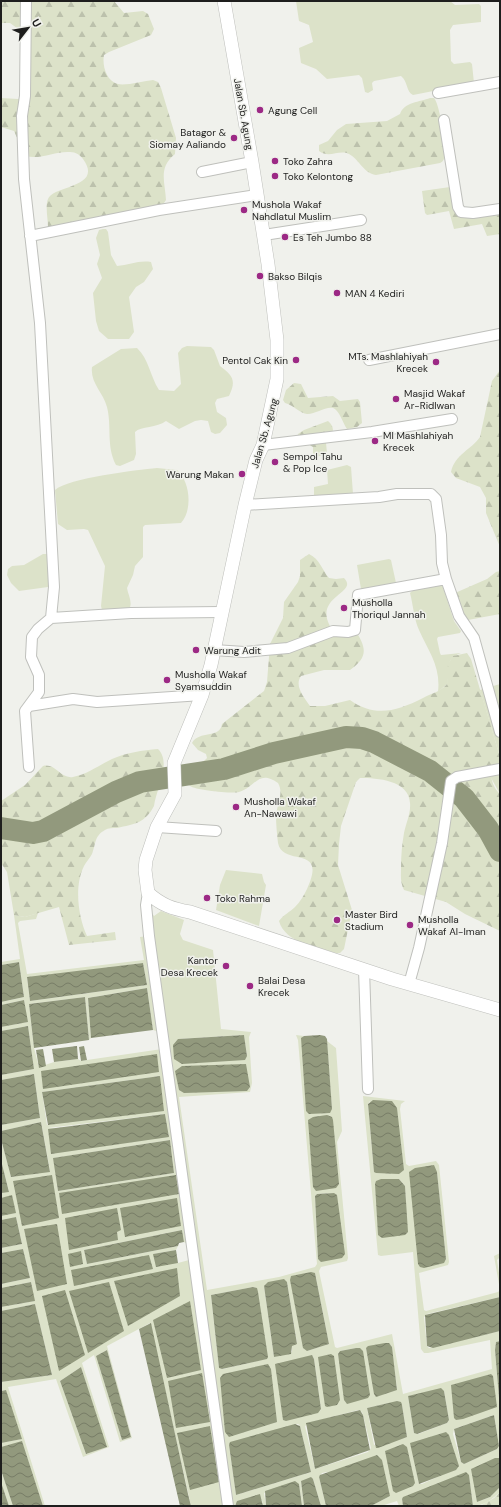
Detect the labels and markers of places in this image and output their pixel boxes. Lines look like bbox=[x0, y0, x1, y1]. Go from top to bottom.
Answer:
place label: Agung Cell bbox=[268, 104, 317, 117]
marker: Agung Cell bbox=[255, 105, 265, 115]
place label: Batagor & Siomay Aaliando bbox=[150, 126, 227, 151]
marker: Batagor & Siomay Aaliando bbox=[229, 133, 239, 143]
place label: Toko Zahra bbox=[283, 155, 333, 168]
marker: Toko Zahra bbox=[270, 156, 280, 166]
place label: Toko Kelontong bbox=[283, 170, 353, 183]
marker: Toko Kelontong bbox=[270, 171, 280, 181]
place label: Mushola Wakaf Nahdlatul Muslim bbox=[252, 198, 331, 223]
marker: Mushola Wakaf Nahdlatul Muslim bbox=[239, 205, 249, 215]
place label: Es Teh Jumbo 88 bbox=[293, 231, 372, 244]
marker: Es Teh Jumbo 88 bbox=[280, 232, 290, 242]
place label: Bakso Bilqis bbox=[268, 270, 322, 283]
marker: Bakso Bilqis bbox=[255, 271, 265, 281]
place label: MAN 4 Kediri bbox=[345, 287, 404, 300]
marker: MAN 4 Kediri bbox=[332, 288, 342, 298]
place label: MTs. Mashlahiyah Krecek bbox=[348, 350, 428, 375]
place label: Pentol Cak Kin bbox=[222, 354, 288, 367]
marker: Pentol Cak Kin bbox=[291, 355, 301, 365]
marker: MTs. Mashlahiyah Krecek bbox=[431, 357, 441, 367]
place label: Masjid Wakaf Ar-Ridlwan bbox=[404, 387, 466, 412]
marker: Masjid Wakaf Ar-Ridlwan bbox=[391, 394, 401, 404]
place label: MI Mashlahiyah Krecek bbox=[383, 429, 454, 454]
marker: MI Mashlahiyah Krecek bbox=[370, 436, 380, 446]
place label: Sempol Tahu & Pop Ice bbox=[283, 450, 343, 475]
marker: Sempol Tahu & Pop Ice bbox=[270, 457, 280, 467]
place label: Warung Makan bbox=[166, 468, 234, 481]
marker: Warung Makan bbox=[237, 469, 247, 479]
place label: Musholla Thoriqul Jannah bbox=[352, 596, 426, 621]
marker: Musholla Thoriqul Jannah bbox=[339, 603, 349, 613]
place label: Warung Adit bbox=[204, 644, 261, 657]
marker: Warung Adit bbox=[191, 645, 201, 655]
place label: Musholla Wakaf Syamsuddin bbox=[175, 668, 247, 693]
marker: Musholla Wakaf Syamsuddin bbox=[162, 675, 172, 685]
place label: Musholla Wakaf An-Nawawi bbox=[244, 795, 316, 820]
marker: Musholla Wakaf An-Nawawi bbox=[231, 802, 241, 812]
place label: Toko Rahma bbox=[215, 892, 270, 905]
marker: Toko Rahma bbox=[202, 893, 212, 903]
place label: Master Bird Stadium bbox=[345, 908, 398, 933]
place label: Musholla Wakaf Al-Iman bbox=[418, 913, 486, 938]
marker: Master Bird Stadium bbox=[332, 915, 342, 925]
marker: Musholla Wakaf Al-Iman bbox=[405, 920, 415, 930]
place label: Kantor Desa Krecek bbox=[161, 954, 218, 979]
marker: Kantor Desa Krecek bbox=[221, 961, 231, 971]
place label: Balai Desa Krecek bbox=[258, 974, 305, 999]
marker: Balai Desa Krecek bbox=[245, 981, 255, 991]

